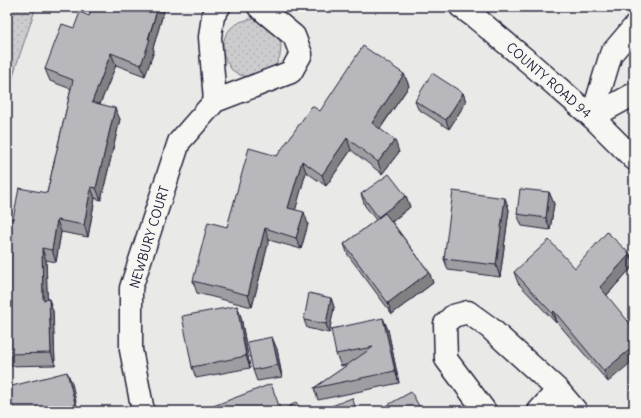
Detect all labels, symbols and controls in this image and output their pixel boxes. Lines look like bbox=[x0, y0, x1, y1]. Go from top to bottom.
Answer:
street label: COUNTY ROAD 94 bbox=[503, 39, 595, 122]
street label: NEWBURY COURT bbox=[126, 184, 173, 290]

